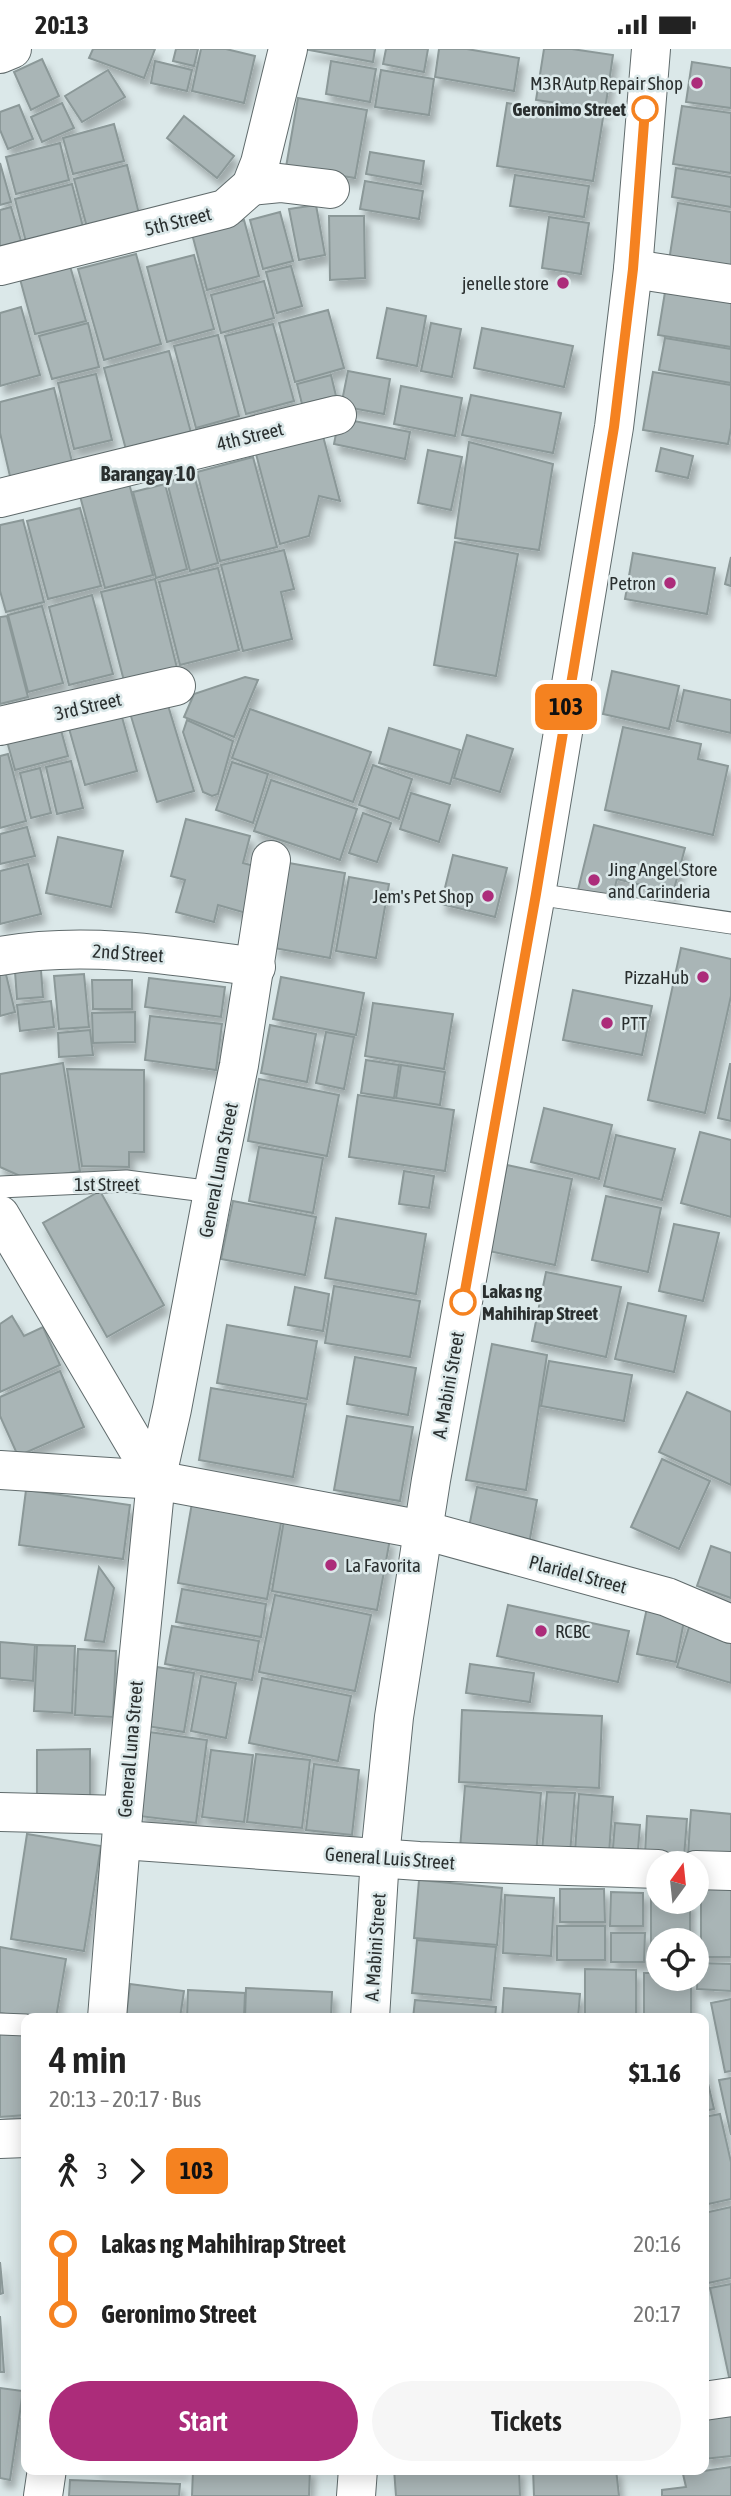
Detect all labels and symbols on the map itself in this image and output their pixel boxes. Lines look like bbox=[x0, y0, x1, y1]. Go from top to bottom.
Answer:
place label: M3R Autp Repair Shop bbox=[530, 72, 683, 94]
marker: M3R Autp Repair Shop bbox=[689, 75, 705, 91]
marker: Geronimo Street bbox=[632, 96, 658, 122]
place label: Geronimo Street bbox=[512, 98, 627, 120]
street label: 5th Street bbox=[142, 202, 214, 240]
place label: jenelle store bbox=[461, 272, 549, 294]
marker: jenelle store bbox=[555, 275, 571, 291]
street label: 4th Street bbox=[214, 417, 286, 455]
district label: Barangay 10 bbox=[100, 461, 196, 485]
place label: Petron bbox=[609, 572, 656, 594]
marker: Petron bbox=[662, 575, 678, 591]
line badge: 103 bbox=[526, 684, 606, 730]
street label: 3rd Street bbox=[52, 688, 124, 724]
place label: Jing Angel Store and Carinderia bbox=[608, 858, 717, 902]
marker: Jing Angel Store and Carinderia bbox=[586, 872, 602, 888]
place label: Jem's Pet Shop bbox=[373, 885, 474, 907]
marker: Jem's Pet Shop bbox=[480, 888, 496, 904]
street label: 2nd Street bbox=[92, 940, 164, 966]
place label: PizzaHub bbox=[624, 966, 689, 988]
marker: PizzaHub bbox=[695, 969, 711, 985]
place label: PTT bbox=[621, 1012, 648, 1034]
marker: PTT bbox=[599, 1015, 615, 1031]
street label: General Luna Street bbox=[194, 1101, 242, 1239]
street label: 1st Street bbox=[74, 1173, 140, 1195]
place label: Lakas ng Mahihirap Street bbox=[482, 1280, 599, 1324]
marker: Lakas ng Mahihirap Street bbox=[450, 1289, 476, 1315]
street label: A. Mabini Street bbox=[428, 1330, 468, 1440]
street label: Plaridel Street bbox=[527, 1550, 629, 1598]
place label: La Favorita bbox=[345, 1554, 421, 1576]
marker: La Favorita bbox=[323, 1557, 339, 1573]
place label: RCBC bbox=[555, 1620, 591, 1642]
marker: RCBC bbox=[533, 1623, 549, 1639]
street label: General Luna Street bbox=[113, 1680, 147, 1818]
street label: General Luis Street bbox=[324, 1842, 456, 1874]
north arrow bbox=[646, 1851, 709, 1915]
street label: A. Mabini Street bbox=[360, 1892, 390, 2002]

